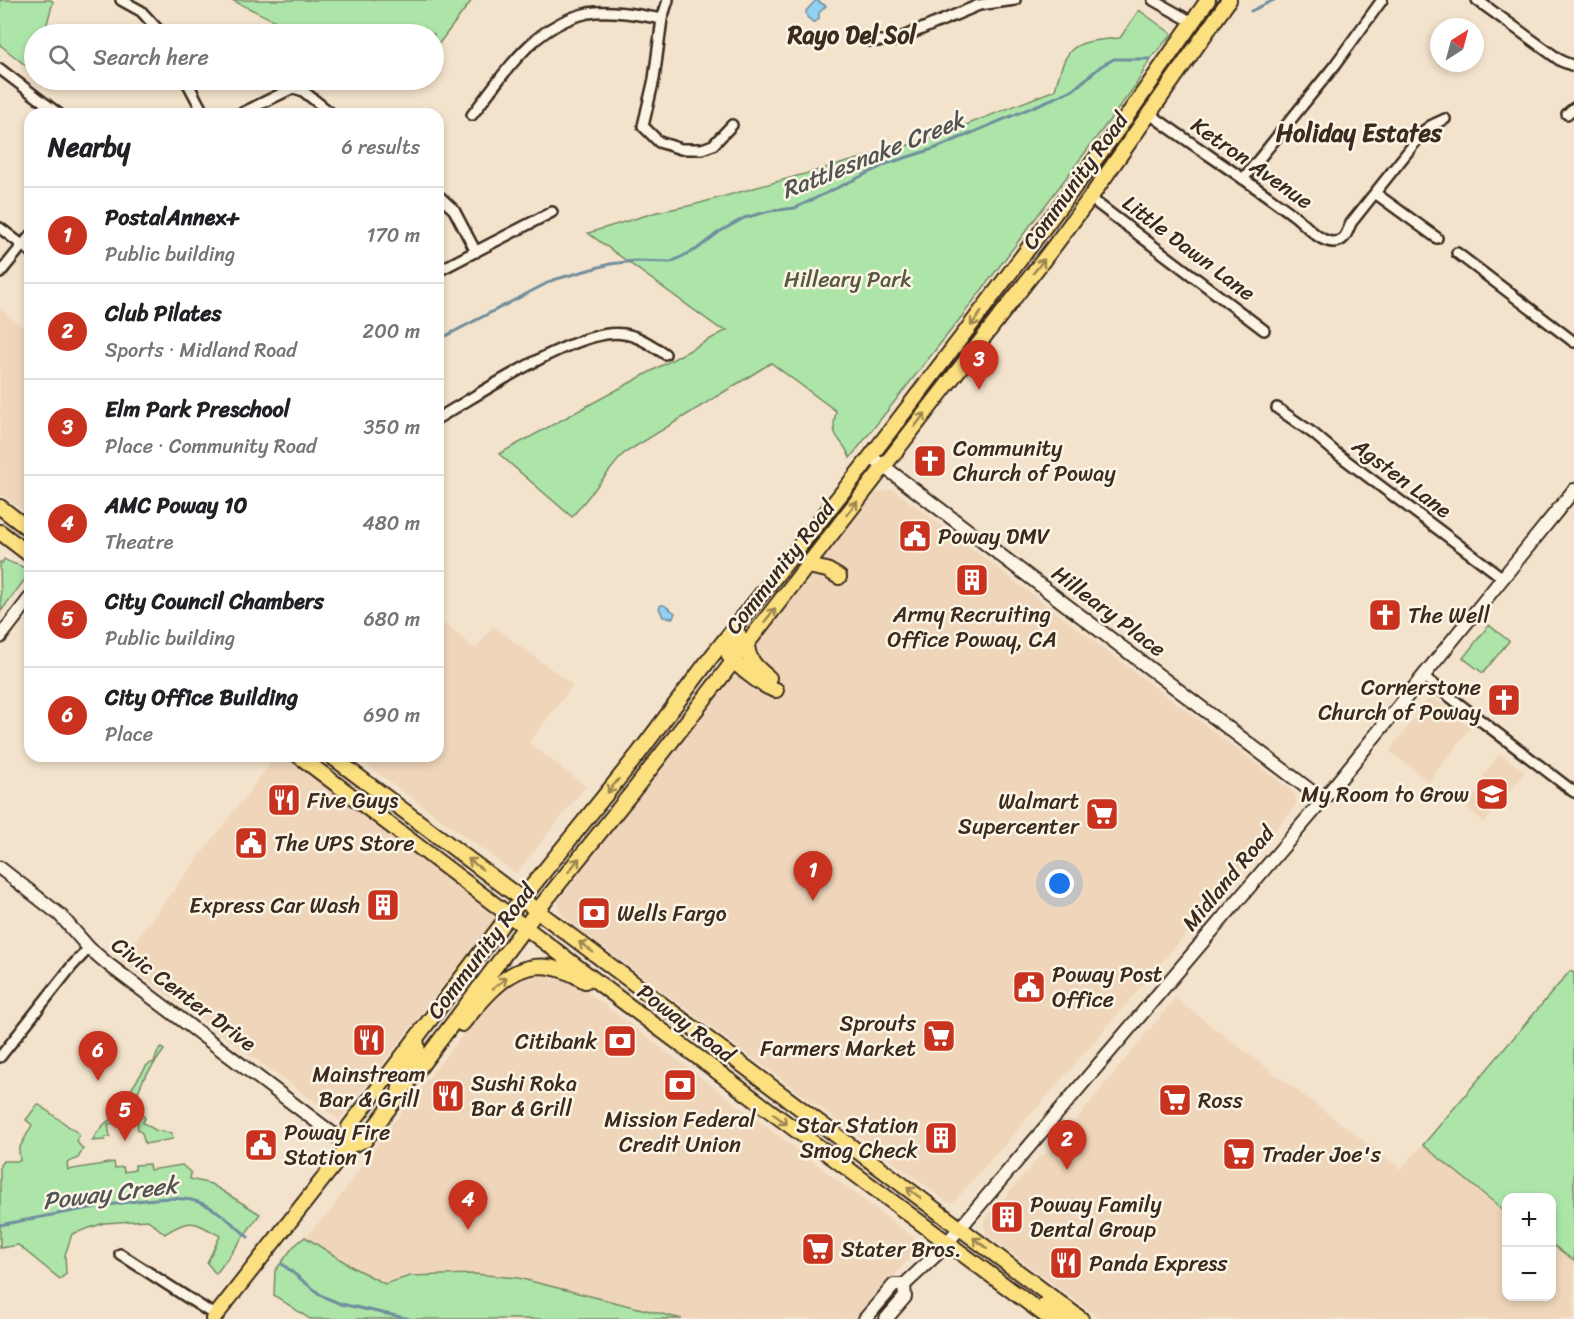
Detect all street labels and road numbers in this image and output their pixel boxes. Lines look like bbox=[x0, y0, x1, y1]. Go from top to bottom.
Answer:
street label: Community Road bbox=[1011, 103, 1139, 258]
street label: Ketron Avenue bbox=[1182, 106, 1322, 220]
street label: Little Dawn Lane bbox=[1114, 185, 1264, 311]
street label: Agsten Lane bbox=[1343, 427, 1461, 529]
street label: Community Road bbox=[715, 490, 846, 643]
street label: Hilleary Place bbox=[1043, 555, 1175, 667]
street label: Midland Road bbox=[1172, 815, 1285, 940]
street label: Community Road bbox=[417, 873, 546, 1028]
street label: Civic Center Drive bbox=[103, 926, 265, 1062]
street label: Poway Road bbox=[628, 973, 745, 1074]

